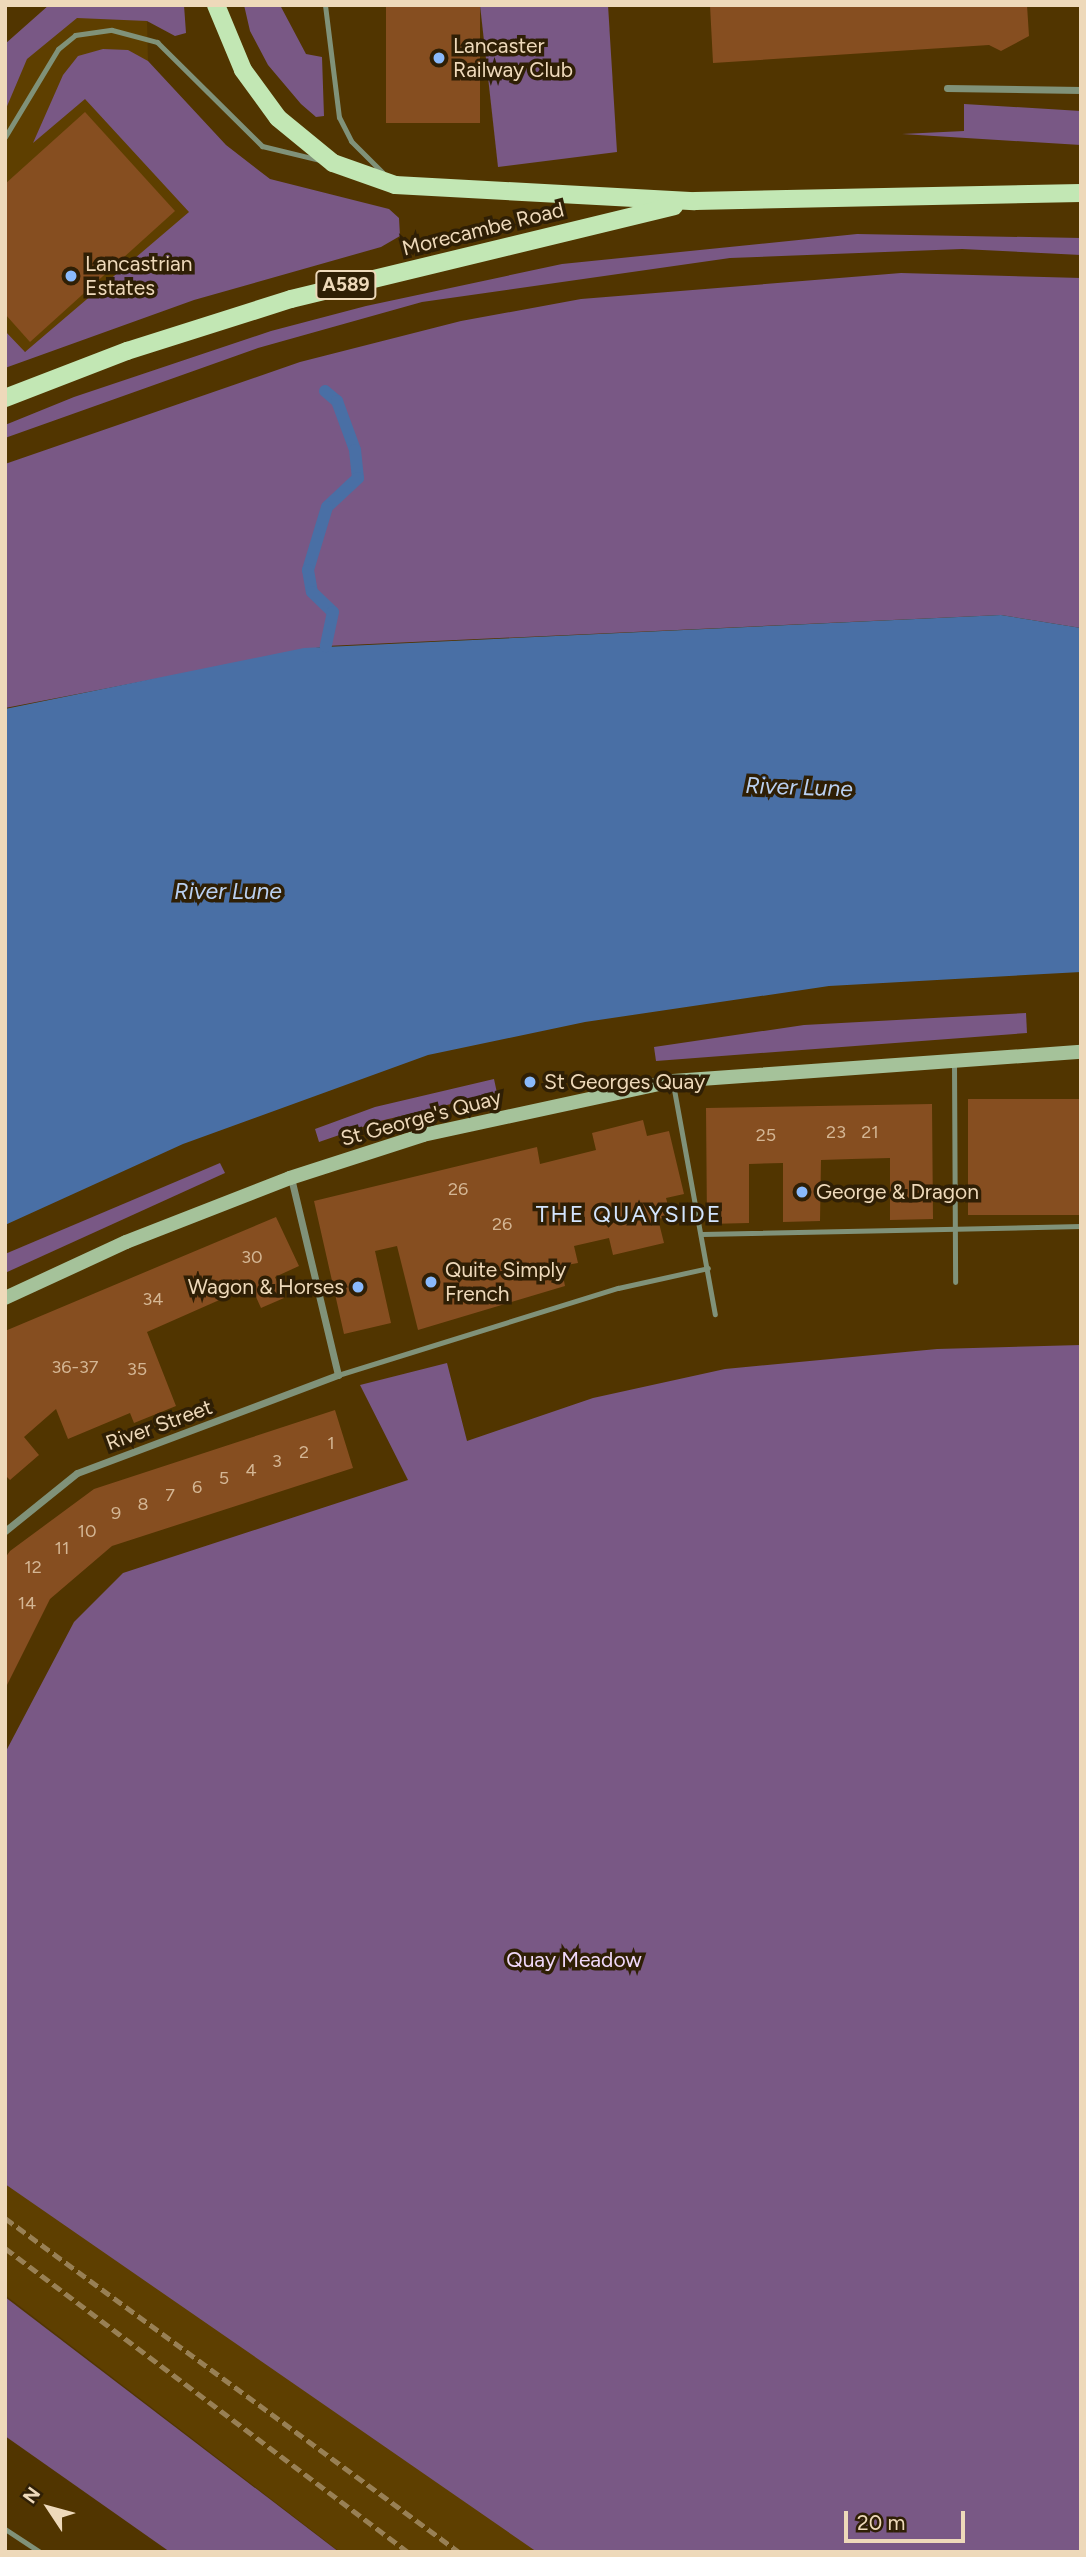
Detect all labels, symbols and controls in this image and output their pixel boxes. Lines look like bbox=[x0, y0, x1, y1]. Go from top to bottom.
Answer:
place label: Lancaster Railway Club bbox=[453, 33, 573, 83]
marker: Lancaster Railway Club bbox=[431, 50, 447, 66]
street label: Morecambe Road bbox=[400, 197, 566, 261]
place label: Lancastrian Estates bbox=[85, 251, 193, 301]
marker: Lancastrian Estates bbox=[63, 268, 79, 284]
road number: A589 bbox=[314, 270, 378, 300]
water label: River Lune bbox=[745, 771, 853, 803]
water label: River Lune bbox=[174, 877, 282, 905]
place label: St Georges Quay bbox=[544, 1069, 705, 1095]
marker: St Georges Quay bbox=[522, 1074, 538, 1090]
street label: St George's Quay bbox=[338, 1084, 504, 1152]
house number: 23 bbox=[826, 1121, 846, 1143]
house number: 21 bbox=[861, 1121, 879, 1143]
house number: 25 bbox=[756, 1124, 776, 1146]
house number: 26 bbox=[448, 1178, 468, 1200]
place label: George & Dragon bbox=[816, 1179, 979, 1205]
marker: George & Dragon bbox=[794, 1184, 810, 1200]
district label: THE QUAYSIDE bbox=[537, 1200, 721, 1228]
house number: 26 bbox=[492, 1213, 512, 1235]
house number: 30 bbox=[241, 1246, 263, 1268]
place label: Quite Simply French bbox=[445, 1257, 566, 1307]
place label: Wagon & Horses bbox=[188, 1274, 344, 1300]
marker: Quite Simply French bbox=[423, 1274, 439, 1290]
marker: Wagon & Horses bbox=[350, 1279, 366, 1295]
house number: 34 bbox=[143, 1288, 163, 1310]
house number: 36-37 bbox=[52, 1356, 98, 1378]
house number: 35 bbox=[127, 1358, 147, 1380]
street label: River Street bbox=[102, 1394, 216, 1456]
house number: 1 bbox=[327, 1432, 335, 1454]
house number: 2 bbox=[299, 1441, 309, 1463]
house number: 3 bbox=[272, 1450, 282, 1472]
house number: 4 bbox=[245, 1459, 257, 1481]
house number: 5 bbox=[219, 1467, 229, 1489]
house number: 6 bbox=[192, 1476, 202, 1498]
house number: 7 bbox=[165, 1484, 175, 1506]
house number: 8 bbox=[137, 1493, 149, 1515]
house number: 9 bbox=[111, 1502, 121, 1524]
house number: 10 bbox=[78, 1520, 96, 1542]
house number: 11 bbox=[55, 1537, 69, 1559]
house number: 12 bbox=[24, 1556, 42, 1578]
house number: 14 bbox=[18, 1592, 36, 1614]
park label: Quay Meadow bbox=[506, 1947, 642, 1973]
north arrow bbox=[14, 2473, 84, 2543]
text: N bbox=[18, 2483, 45, 2508]
scale bar bbox=[848, 2498, 969, 2542]
text: 20 m bbox=[857, 2510, 905, 2535]

